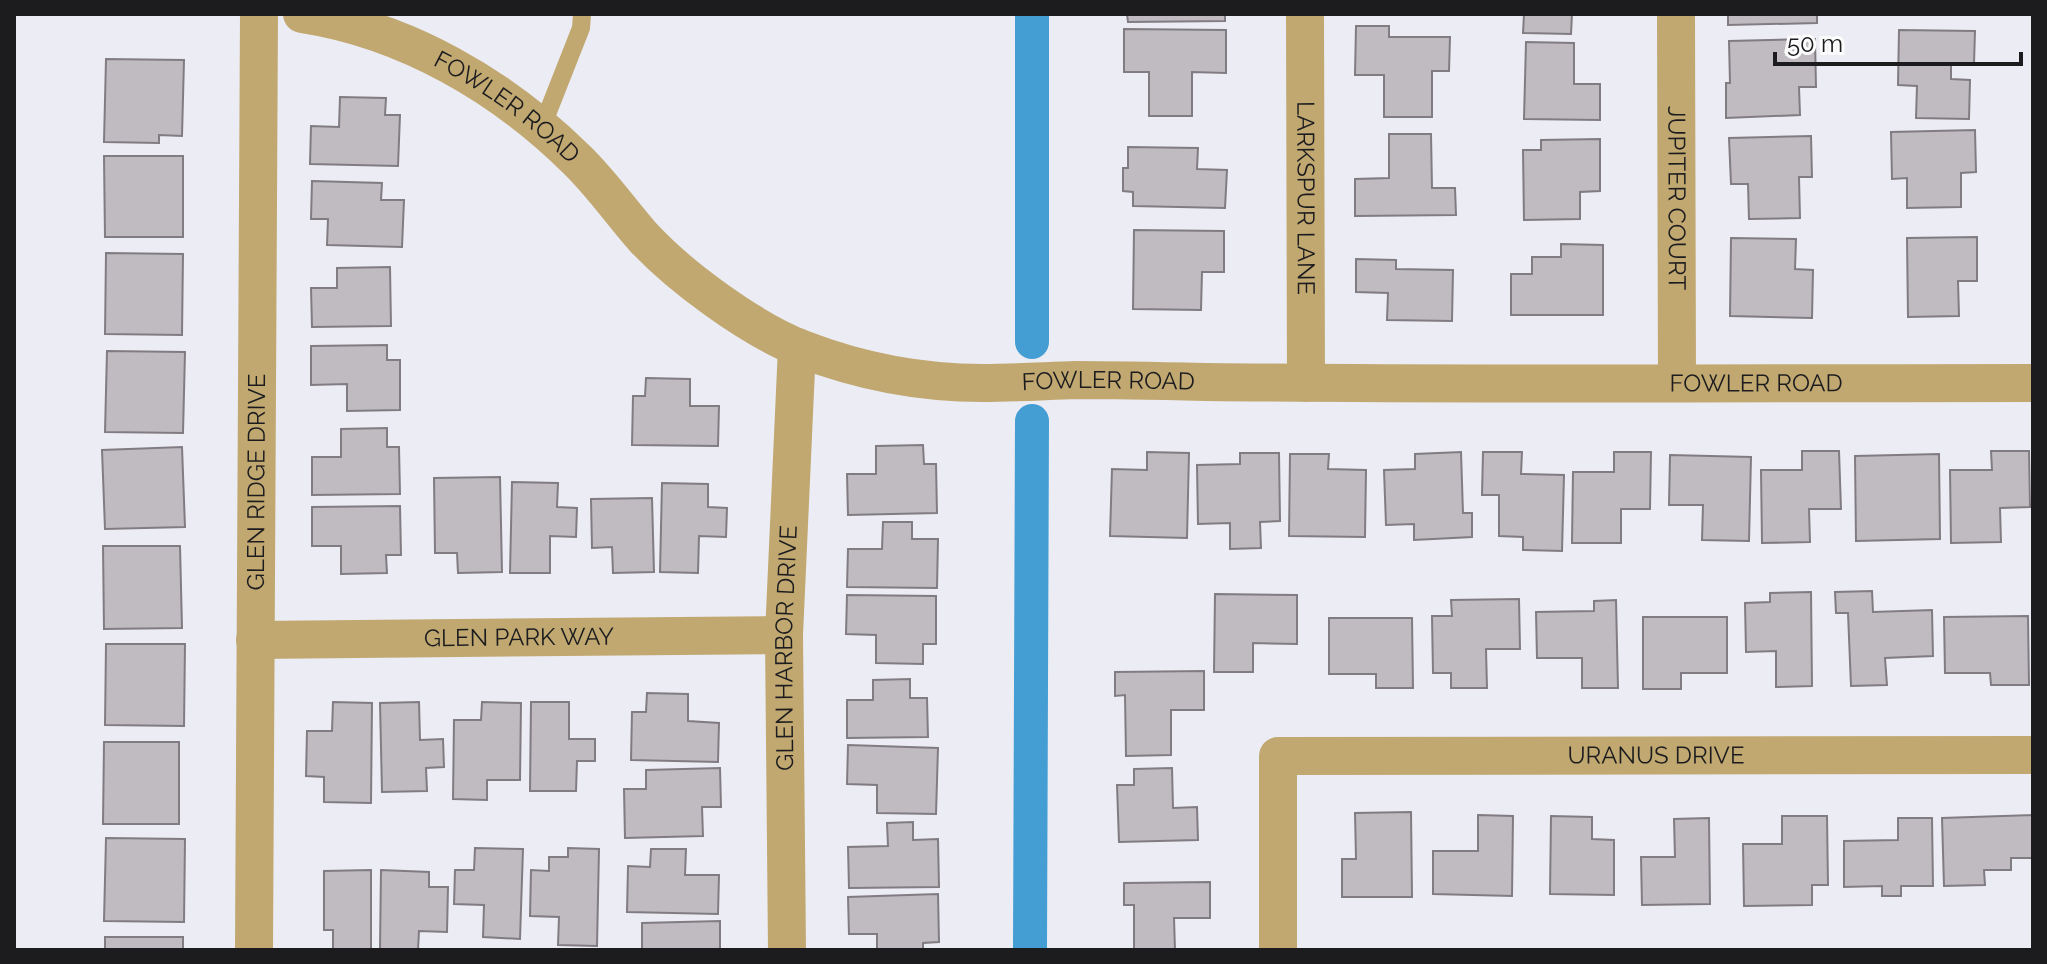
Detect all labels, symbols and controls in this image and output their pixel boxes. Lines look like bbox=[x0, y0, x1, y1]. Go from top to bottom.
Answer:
scale bar bbox=[1775, 16, 2021, 66]
text: 50 m bbox=[1787, 29, 1843, 58]
street label: FOWLER ROAD bbox=[429, 44, 586, 169]
street label: LARKSPUR LANE bbox=[1291, 101, 1321, 295]
street label: JUPITER COURT bbox=[1662, 106, 1692, 291]
street label: FOWLER ROAD bbox=[1021, 365, 1195, 396]
street label: FOWLER ROAD bbox=[1670, 368, 1843, 398]
street label: GLEN RIDGE DRIVE bbox=[241, 373, 271, 591]
street label: GLEN HARBOR DRIVE bbox=[769, 525, 803, 771]
street label: GLEN PARK WAY bbox=[424, 622, 615, 652]
street label: URANUS DRIVE bbox=[1567, 740, 1745, 770]

